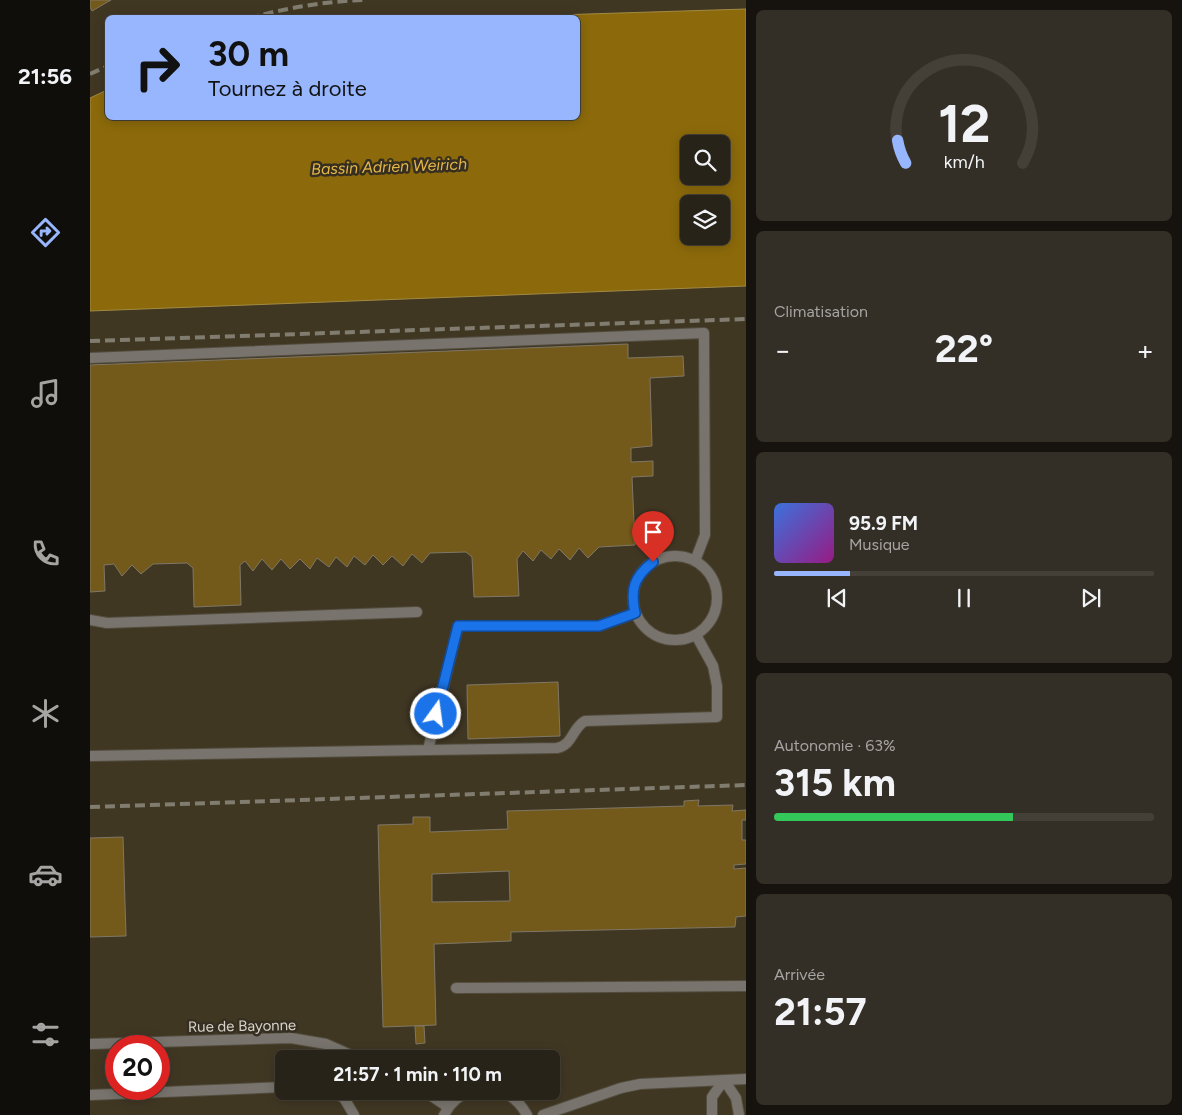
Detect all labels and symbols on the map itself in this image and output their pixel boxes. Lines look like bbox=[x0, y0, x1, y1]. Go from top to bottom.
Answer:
water label: Bassin Adrien Weirich bbox=[311, 154, 467, 179]
pin bbox=[632, 511, 674, 562]
position arrow bbox=[409, 687, 461, 739]
street label: Rue de Bayonne bbox=[188, 1016, 296, 1036]
speed limit sign: 20 bbox=[105, 1035, 170, 1100]

